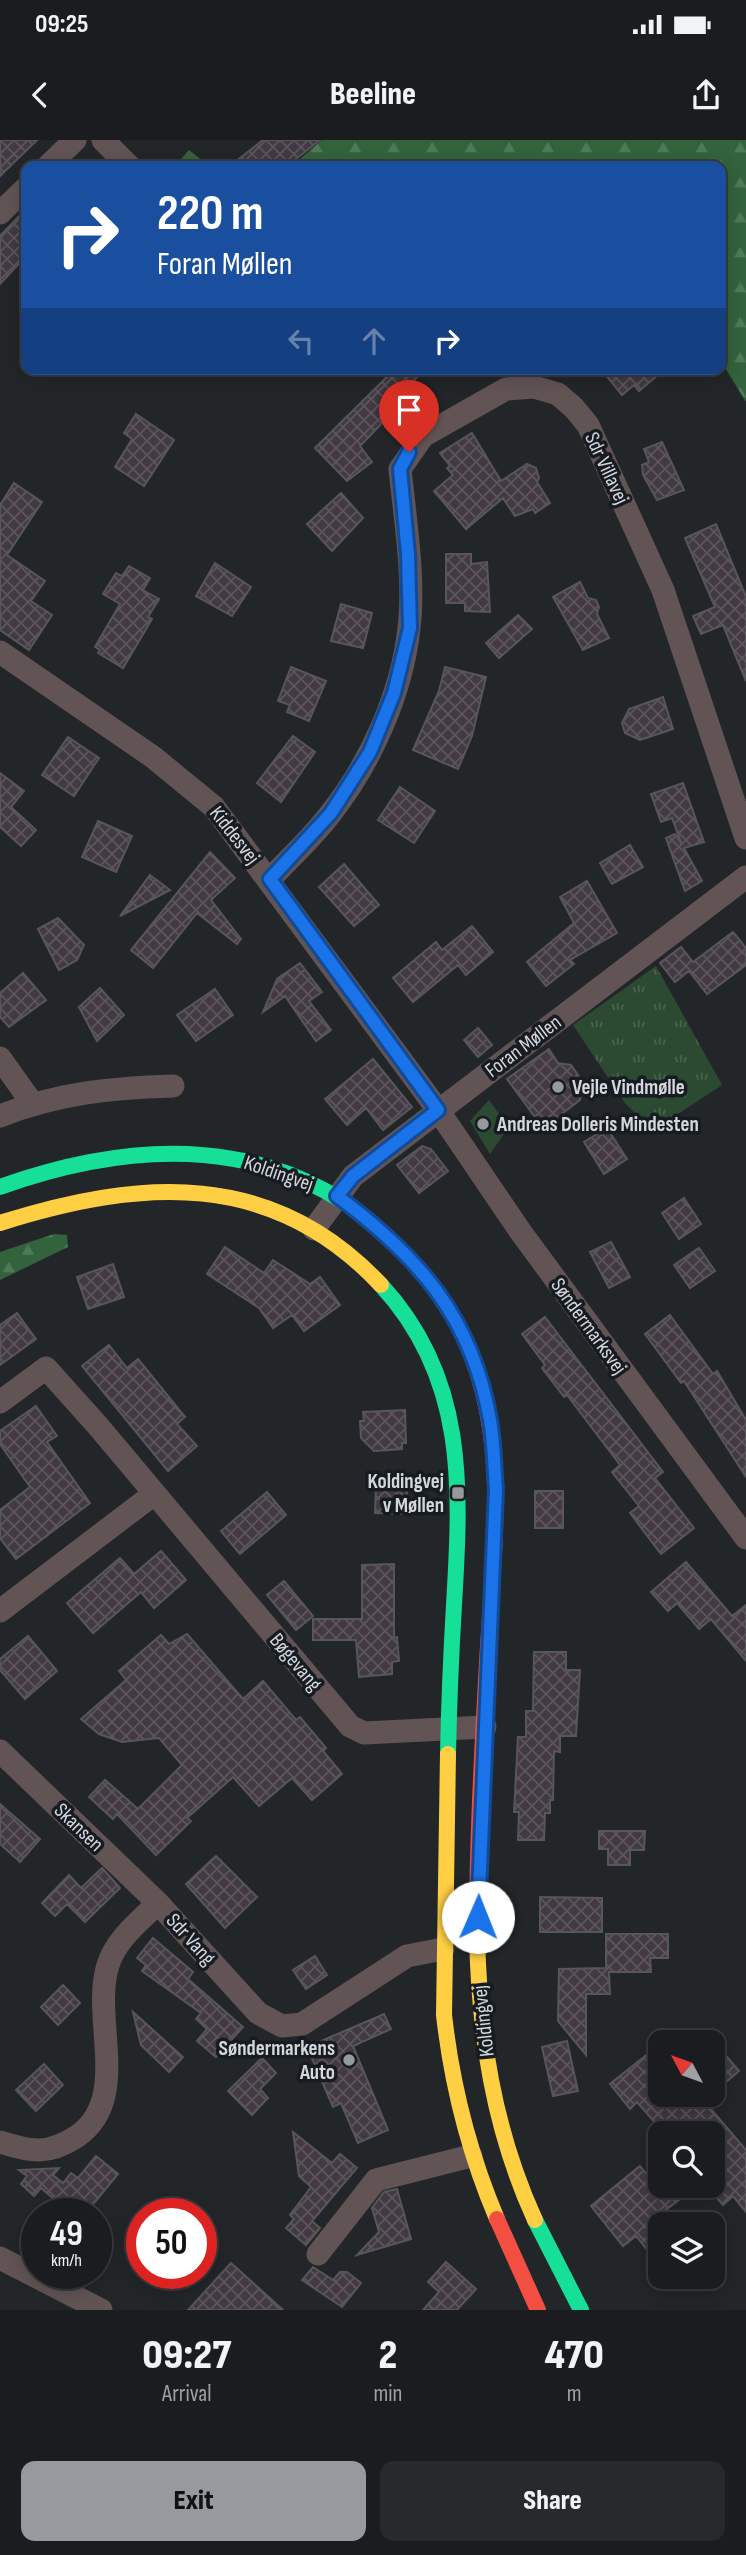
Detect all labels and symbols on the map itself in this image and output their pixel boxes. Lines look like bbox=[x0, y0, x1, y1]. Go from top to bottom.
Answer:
pin bbox=[379, 380, 439, 452]
street label: Sdr Villavej bbox=[579, 428, 634, 508]
street label: Kiddesvej bbox=[204, 801, 265, 869]
street label: Foran Møllen bbox=[480, 1010, 566, 1083]
place label: Vejle Vindmølle bbox=[572, 1075, 685, 1100]
marker: Vejle Vindmølle bbox=[550, 1079, 566, 1095]
place label: Andreas Dolleris Mindesten bbox=[496, 1112, 699, 1137]
marker: Andreas Dolleris Mindesten bbox=[475, 1116, 491, 1132]
street label: Koldingvej bbox=[241, 1150, 317, 1197]
street label: Søndermarksvej bbox=[545, 1273, 632, 1379]
place label: Koldingvej v Møllen bbox=[368, 1469, 444, 1518]
marker: Koldingvej v Møllen bbox=[450, 1485, 466, 1501]
street label: Bøgevang bbox=[264, 1628, 327, 1696]
street label: Skansen bbox=[49, 1798, 109, 1857]
position arrow bbox=[441, 1880, 515, 1954]
street label: Sdr Vang bbox=[161, 1908, 220, 1971]
street label: Koldingvej bbox=[467, 1984, 500, 2058]
north arrow bbox=[648, 2030, 724, 2107]
place label: Søndermarkens Auto bbox=[219, 2036, 335, 2085]
marker: Søndermarkens Auto bbox=[341, 2052, 357, 2068]
speed limit sign: 50 bbox=[126, 2198, 217, 2289]

